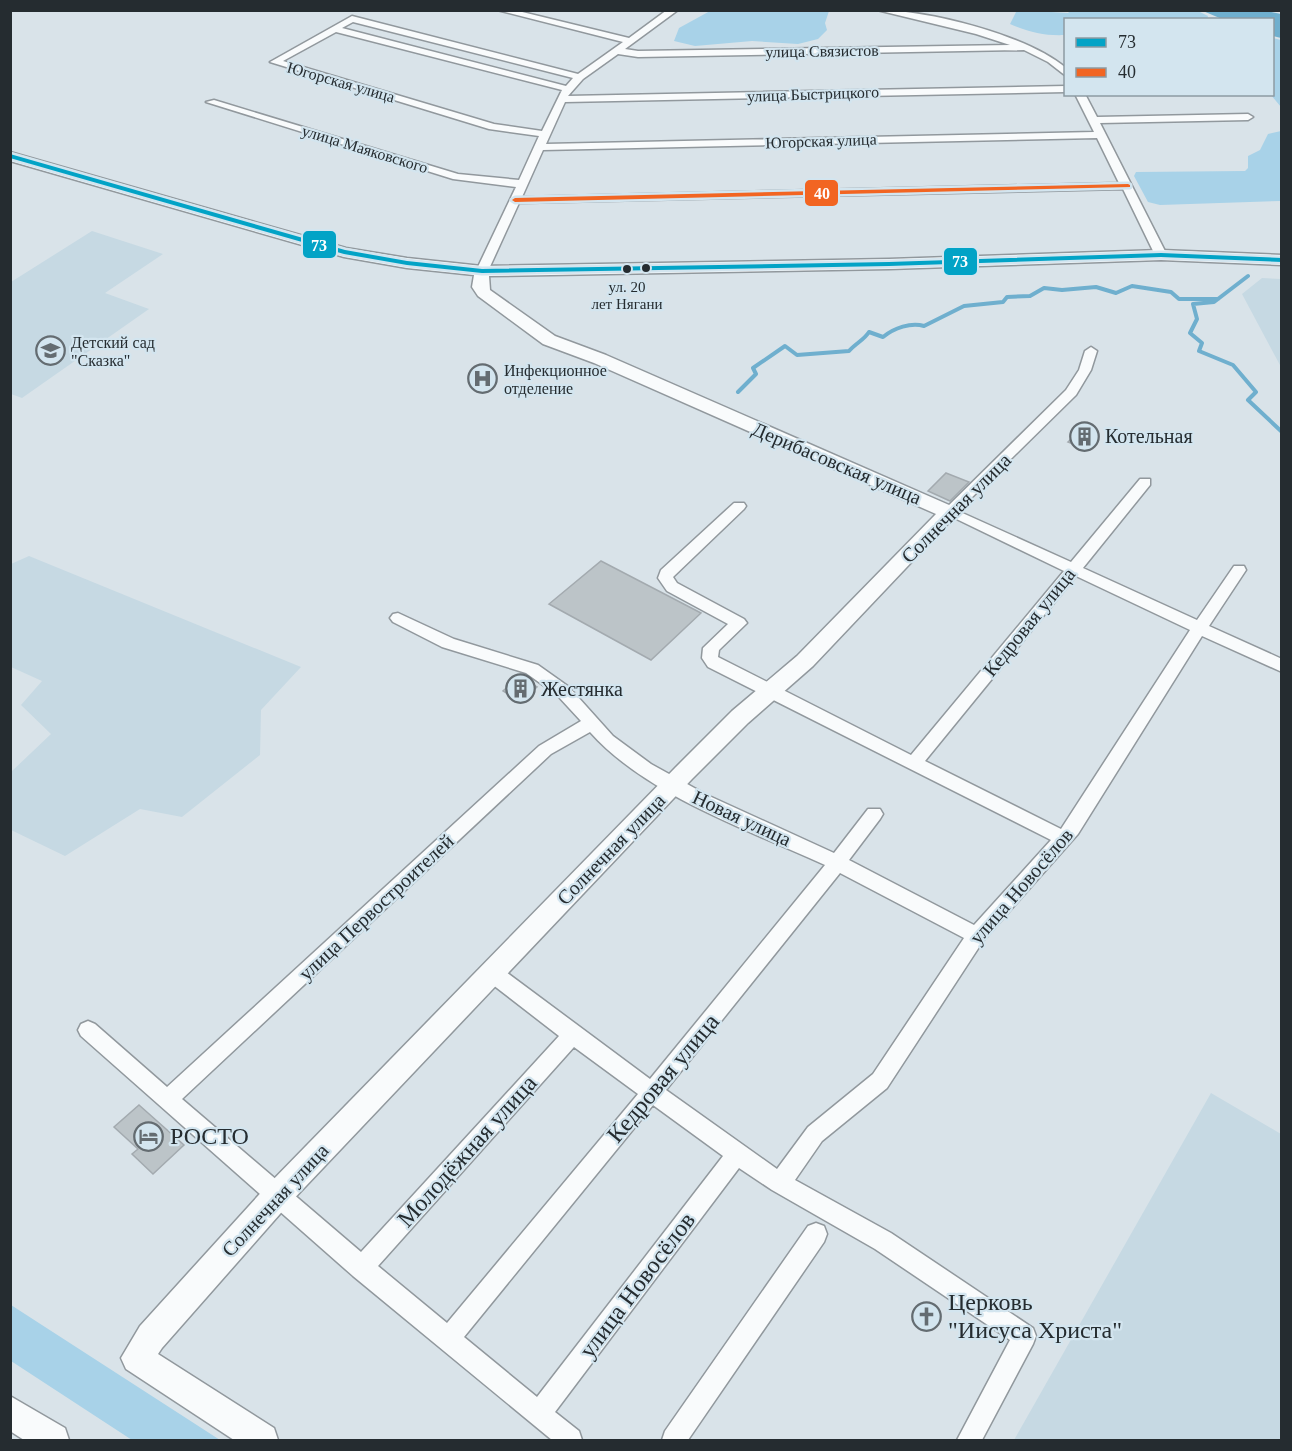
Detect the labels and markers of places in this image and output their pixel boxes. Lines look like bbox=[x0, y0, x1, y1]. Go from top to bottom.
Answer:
unlabelled marker bbox=[640, 262, 652, 274]
marker: ул. 20 лет Нягани bbox=[621, 263, 633, 275]
place label: ул. 20 лет Нягани bbox=[591, 279, 663, 312]
place label: Детский сад "Сказка" bbox=[71, 334, 155, 369]
school or university icon: Детский сад "Сказка" bbox=[34, 335, 66, 367]
place label: Инфекционное отделение bbox=[504, 362, 607, 398]
hospital icon: Инфекционное отделение bbox=[467, 363, 499, 395]
building icon: Котельная bbox=[1068, 420, 1100, 452]
place label: Котельная bbox=[1105, 425, 1193, 447]
building icon: Жестянка bbox=[504, 673, 536, 705]
place label: Жестянка bbox=[541, 678, 623, 700]
hotel icon: РОСТО bbox=[133, 1120, 165, 1152]
place label: РОСТО bbox=[170, 1123, 249, 1149]
place label: Церковь "Иисуса Христа" bbox=[948, 1289, 1122, 1343]
church icon: Церковь "Иисуса Христа" bbox=[911, 1300, 943, 1332]

